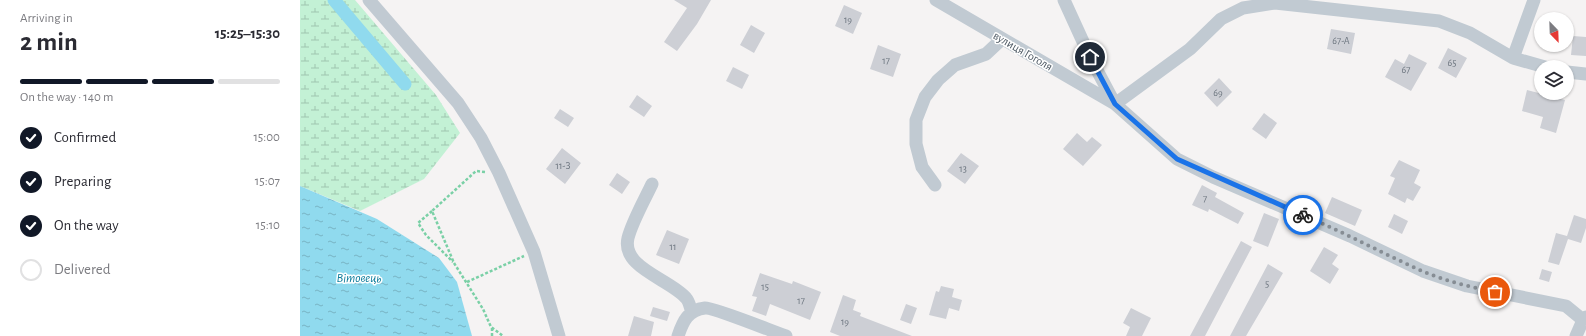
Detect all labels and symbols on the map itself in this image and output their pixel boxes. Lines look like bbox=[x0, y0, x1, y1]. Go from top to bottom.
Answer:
north arrow bbox=[1534, 12, 1574, 52]
house number: 19 bbox=[844, 15, 852, 25]
street label: вулиця Гоголя bbox=[991, 29, 1055, 74]
house number: 67-А bbox=[1332, 36, 1350, 46]
pin bbox=[1073, 40, 1107, 74]
house number: 17 bbox=[882, 56, 890, 66]
house number: 65 bbox=[1448, 58, 1456, 68]
house number: 67 bbox=[1402, 65, 1410, 75]
house number: 69 bbox=[1213, 88, 1223, 98]
house number: 11-З bbox=[555, 161, 571, 171]
house number: 13 bbox=[959, 164, 967, 174]
house number: 7 bbox=[1203, 194, 1207, 204]
courier bbox=[1283, 195, 1323, 235]
house number: 11 bbox=[670, 242, 676, 252]
water label: Вітовець bbox=[337, 272, 382, 285]
pin bbox=[1478, 275, 1512, 309]
house number: 5 bbox=[1265, 279, 1269, 289]
house number: 15 bbox=[761, 282, 769, 292]
house number: 17 bbox=[797, 296, 805, 306]
house number: 19 bbox=[841, 317, 849, 327]

